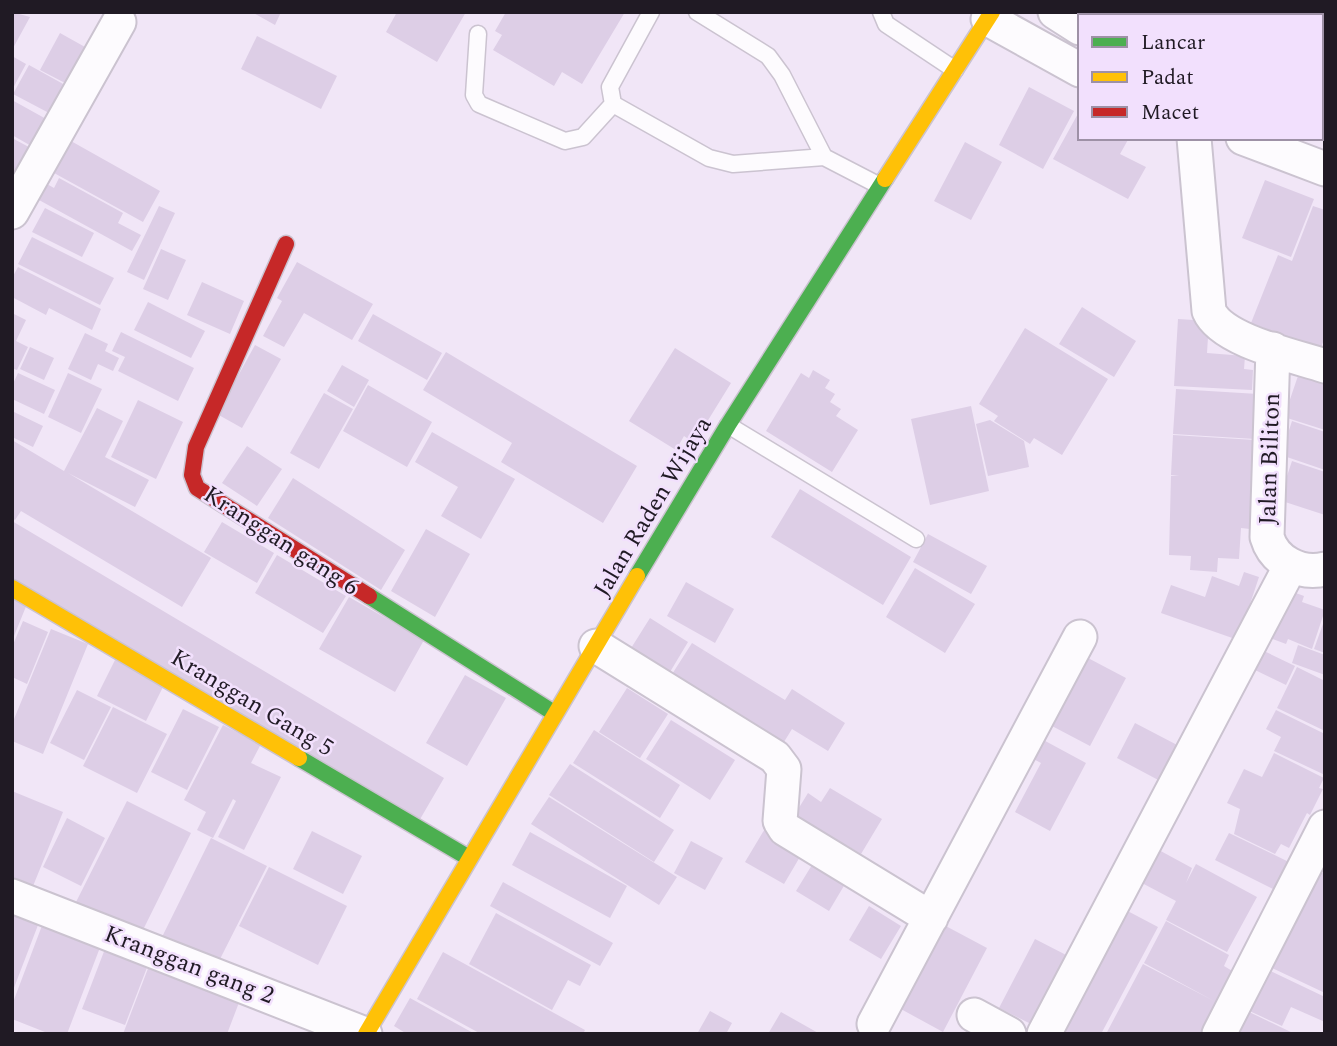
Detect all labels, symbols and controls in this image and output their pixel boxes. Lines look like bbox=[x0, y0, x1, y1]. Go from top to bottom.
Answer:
legend bbox=[1078, 14, 1323, 140]
text: Lancar bbox=[1141, 27, 1205, 59]
text: Padat bbox=[1141, 62, 1194, 94]
text: Macet bbox=[1141, 97, 1199, 129]
street label: Jalan Biliton bbox=[1250, 392, 1290, 526]
street label: Jalan Raden Wijaya bbox=[585, 410, 721, 604]
street label: Kranggan gang 6 bbox=[196, 477, 366, 605]
street label: Kranggan Gang 5 bbox=[163, 640, 341, 766]
street label: Kranggan gang 2 bbox=[99, 916, 279, 1014]

